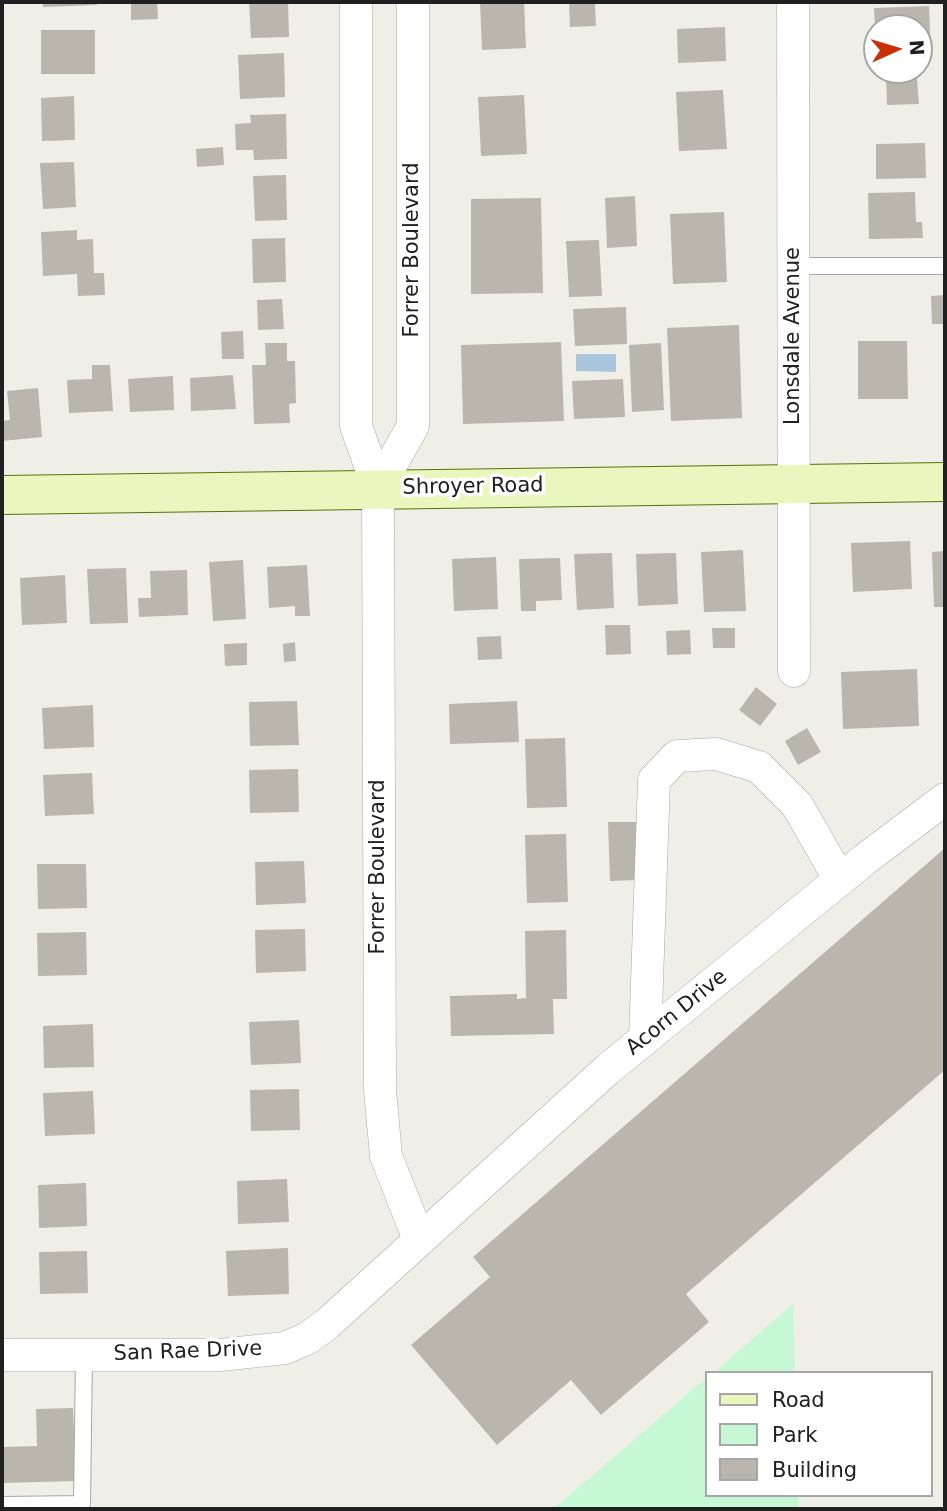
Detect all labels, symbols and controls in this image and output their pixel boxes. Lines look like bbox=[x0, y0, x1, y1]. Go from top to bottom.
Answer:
north arrow bbox=[863, 14, 933, 84]
text: N bbox=[905, 39, 928, 56]
street label: Forrer Boulevard bbox=[400, 162, 426, 338]
street label: Lonsdale Avenue bbox=[781, 247, 807, 425]
street label: Shroyer Road bbox=[402, 473, 544, 501]
street label: Forrer Boulevard bbox=[366, 779, 392, 955]
street label: Acorn Drive bbox=[621, 965, 733, 1061]
street label: San Rae Drive bbox=[113, 1337, 263, 1367]
legend bbox=[706, 1371, 933, 1497]
text: Road bbox=[772, 1388, 825, 1412]
text: Park bbox=[772, 1423, 817, 1447]
text: Building bbox=[772, 1458, 857, 1482]

